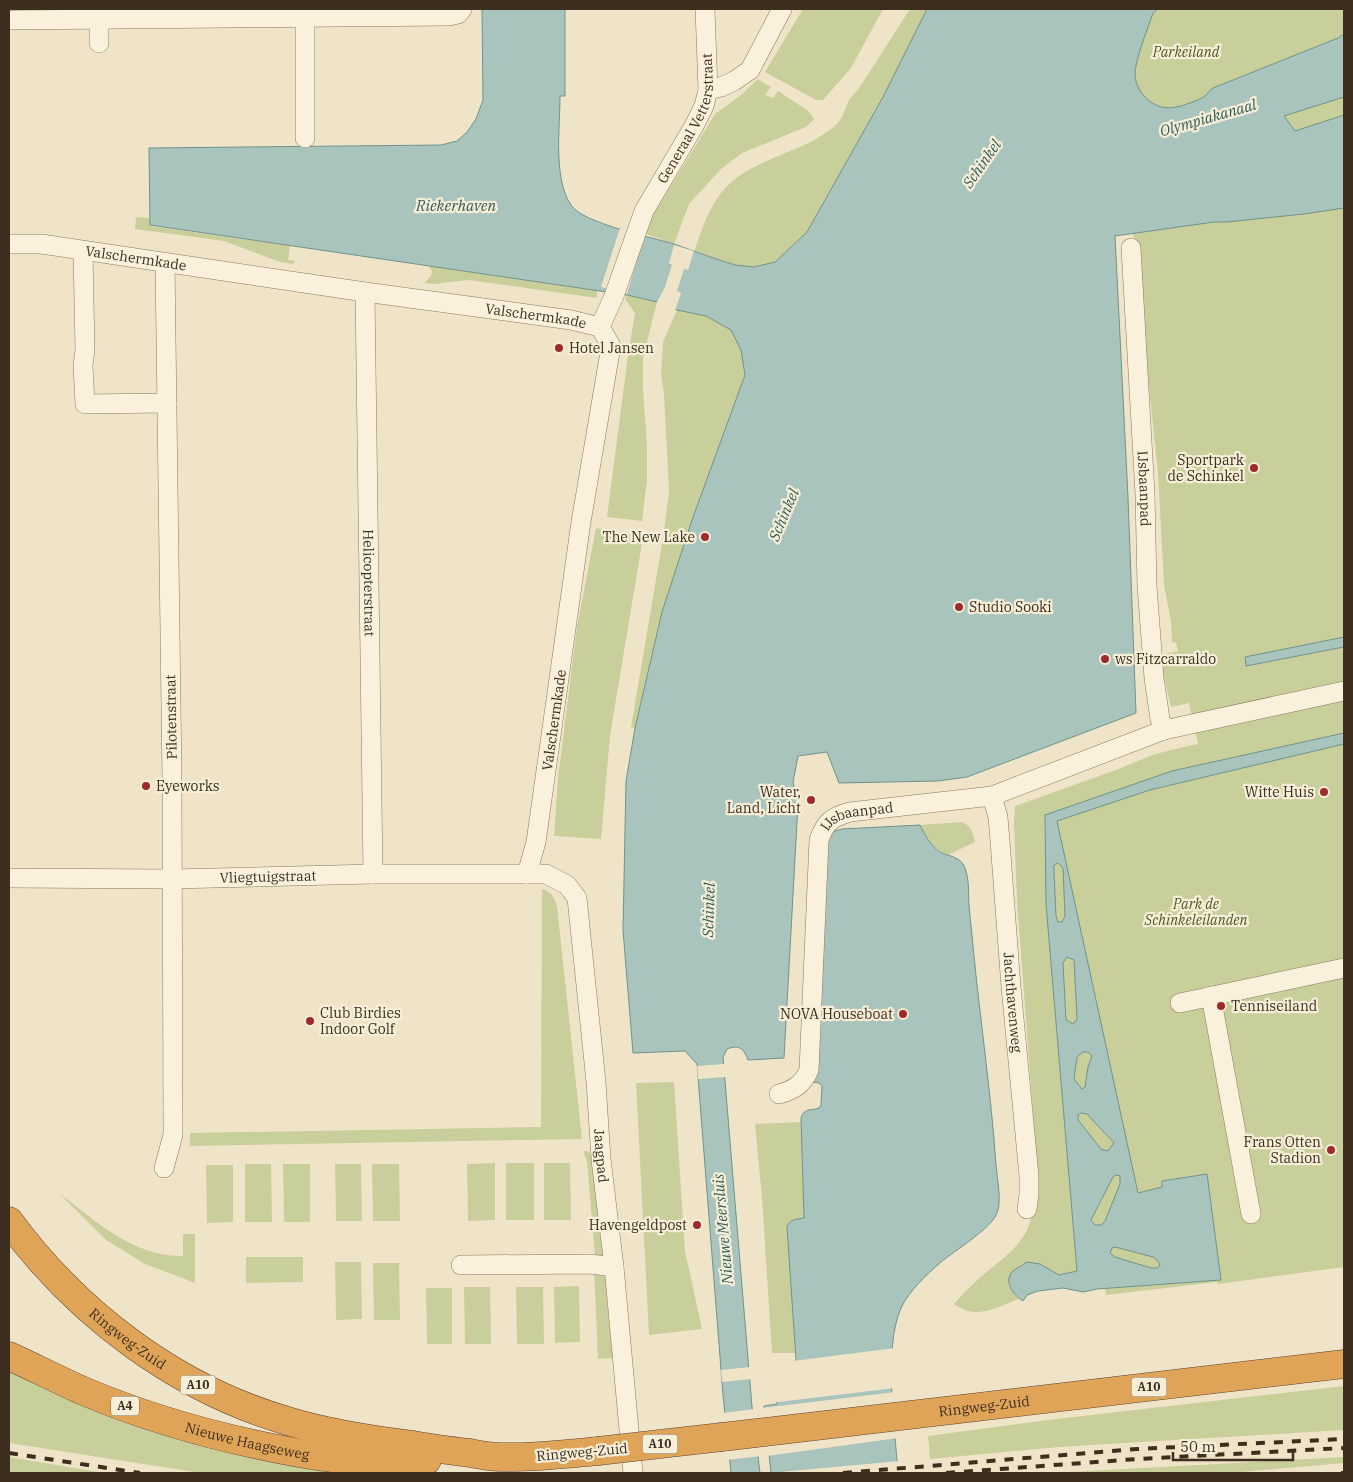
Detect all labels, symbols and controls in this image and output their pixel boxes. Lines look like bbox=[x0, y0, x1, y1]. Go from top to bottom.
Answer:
park label: Parkeiland bbox=[1152, 43, 1220, 61]
street label: Generaal Vetterstraat bbox=[653, 53, 717, 187]
water label: Olympiakanaal bbox=[1157, 94, 1259, 140]
water label: Schinkel bbox=[958, 135, 1006, 192]
water label: Riekerhaven bbox=[415, 196, 496, 215]
street label: Valschermkade bbox=[84, 242, 188, 274]
street label: Valschermkade bbox=[484, 299, 588, 332]
place label: Hotel Jansen bbox=[569, 339, 654, 357]
marker: Hotel Jansen bbox=[553, 342, 565, 354]
street label: IJsbaanpad bbox=[1134, 450, 1155, 527]
place label: Sportpark de Schinkel bbox=[1168, 451, 1245, 485]
marker: Sportpark de Schinkel bbox=[1248, 462, 1260, 474]
water label: Schinkel bbox=[764, 485, 803, 545]
place label: The New Lake bbox=[603, 528, 695, 546]
street label: Helicopterstraat bbox=[359, 529, 379, 637]
marker: The New Lake bbox=[699, 531, 711, 543]
place label: Studio Sooki bbox=[969, 598, 1052, 616]
marker: Studio Sooki bbox=[953, 601, 965, 613]
place label: ws Fitzcarraldo bbox=[1115, 650, 1216, 668]
marker: ws Fitzcarraldo bbox=[1099, 653, 1111, 665]
street label: Valschermkade bbox=[538, 668, 570, 772]
street label: Pilotenstraat bbox=[161, 674, 181, 759]
place label: Eyeworks bbox=[156, 777, 220, 795]
marker: Eyeworks bbox=[140, 780, 152, 792]
place label: Water, Land, Licht bbox=[727, 783, 801, 817]
place label: Witte Huis bbox=[1245, 783, 1314, 801]
marker: Witte Huis bbox=[1318, 786, 1330, 798]
marker: Water, Land, Licht bbox=[805, 794, 817, 806]
street label: IJsbaanpad bbox=[816, 798, 895, 834]
street label: Vliegtuigstraat bbox=[219, 866, 317, 887]
water label: Schinkel bbox=[698, 881, 719, 939]
park label: Park de Schinkeleilanden bbox=[1144, 895, 1247, 929]
street label: Jachthavenweg bbox=[999, 952, 1026, 1054]
place label: Tenniseiland bbox=[1231, 997, 1318, 1015]
marker: Tenniseiland bbox=[1215, 1000, 1227, 1012]
place label: Club Birdies Indoor Golf bbox=[320, 1004, 401, 1038]
place label: NOVA Houseboat bbox=[780, 1005, 893, 1023]
marker: NOVA Houseboat bbox=[897, 1008, 909, 1020]
marker: Club Birdies Indoor Golf bbox=[304, 1015, 316, 1027]
street label: Jaagpad bbox=[590, 1128, 613, 1184]
place label: Frans Otten Stadion bbox=[1243, 1133, 1321, 1167]
marker: Frans Otten Stadion bbox=[1325, 1144, 1337, 1156]
water label: Nieuwe Meersluis bbox=[708, 1173, 737, 1286]
place label: Havengeldpost bbox=[589, 1216, 687, 1234]
marker: Havengeldpost bbox=[691, 1219, 703, 1231]
street label: Ringweg-Zuid bbox=[85, 1304, 170, 1374]
road number: A10 bbox=[180, 1376, 216, 1394]
road number: A10 bbox=[1132, 1378, 1166, 1396]
street label: Ringweg-Zuid bbox=[938, 1392, 1031, 1421]
road number: A4 bbox=[111, 1396, 139, 1415]
street label: Nieuwe Haagseweg bbox=[183, 1418, 311, 1464]
scale bar bbox=[1173, 1430, 1293, 1462]
road number: A10 bbox=[642, 1435, 678, 1454]
text: 50 m bbox=[1180, 1437, 1216, 1456]
street label: Ringweg-Zuid bbox=[536, 1439, 629, 1465]

